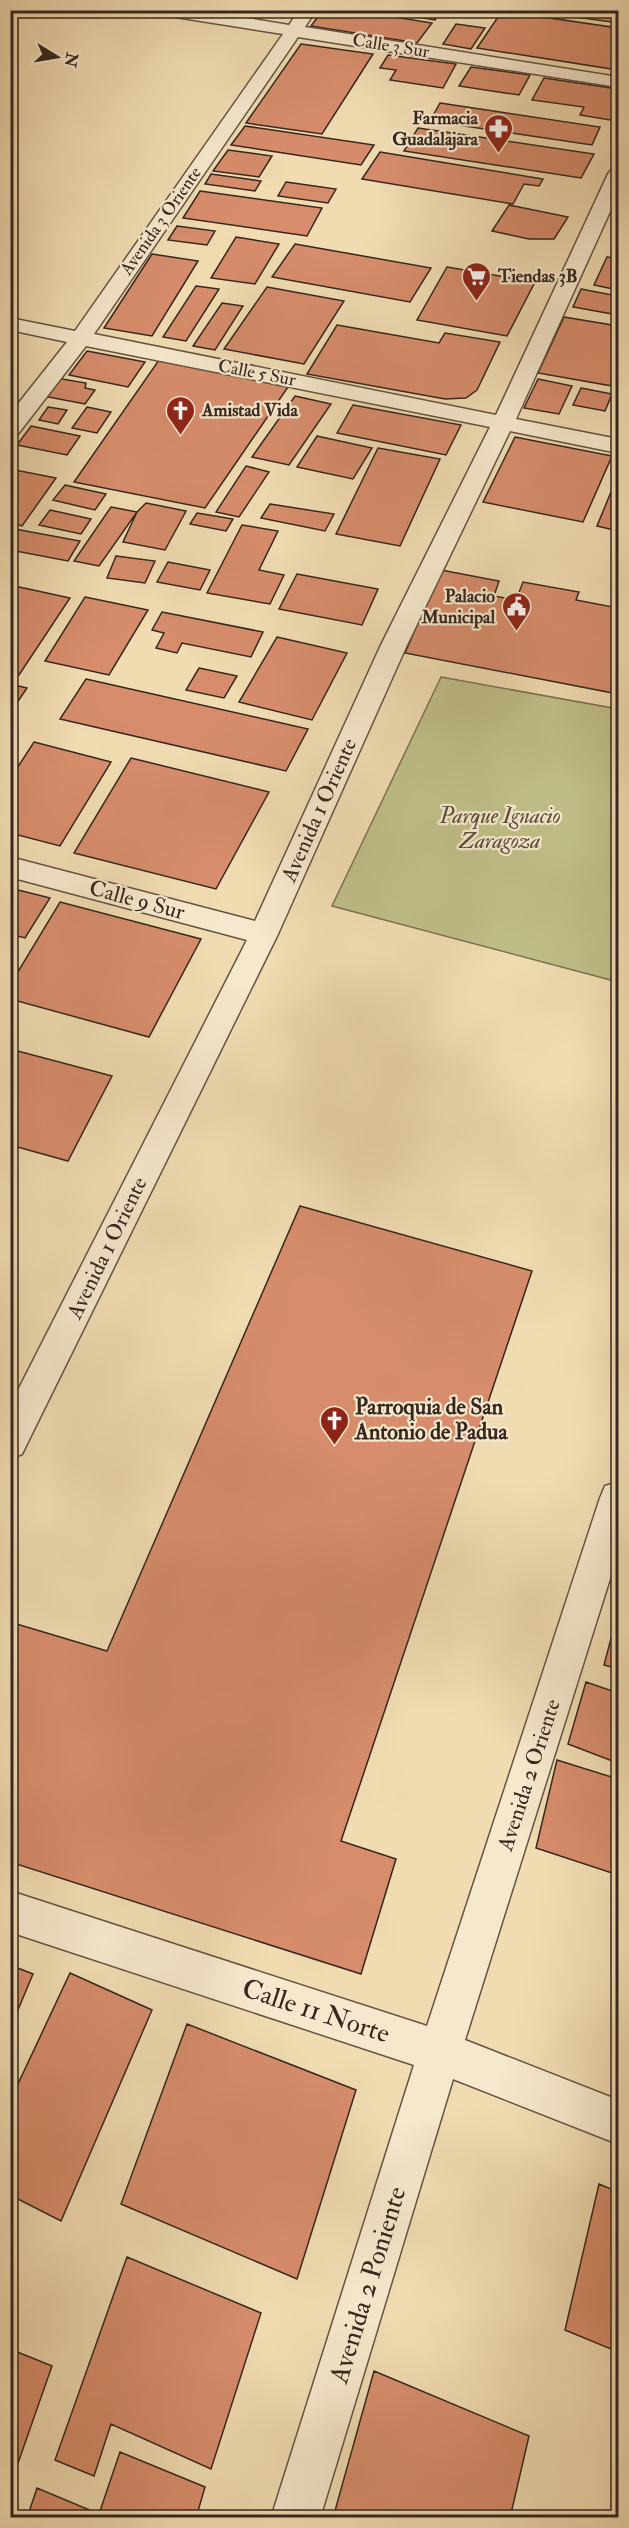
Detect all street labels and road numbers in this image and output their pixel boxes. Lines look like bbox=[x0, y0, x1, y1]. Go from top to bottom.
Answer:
street label: Calle 3 Sur bbox=[351, 29, 431, 63]
street label: Avenida 3 Oriente bbox=[115, 162, 207, 280]
street label: Calle 5 Sur bbox=[216, 354, 298, 392]
street label: Avenida 1 Oriente bbox=[274, 734, 363, 887]
street label: Calle 9 Sur bbox=[86, 874, 189, 926]
street label: Avenida 1 Oriente bbox=[60, 1172, 153, 1325]
street label: Avenida 2 Oriente bbox=[491, 1696, 567, 1855]
street label: Calle 11 Norte bbox=[238, 1972, 394, 2050]
street label: Avenida 2 Poniente bbox=[322, 2183, 414, 2388]

